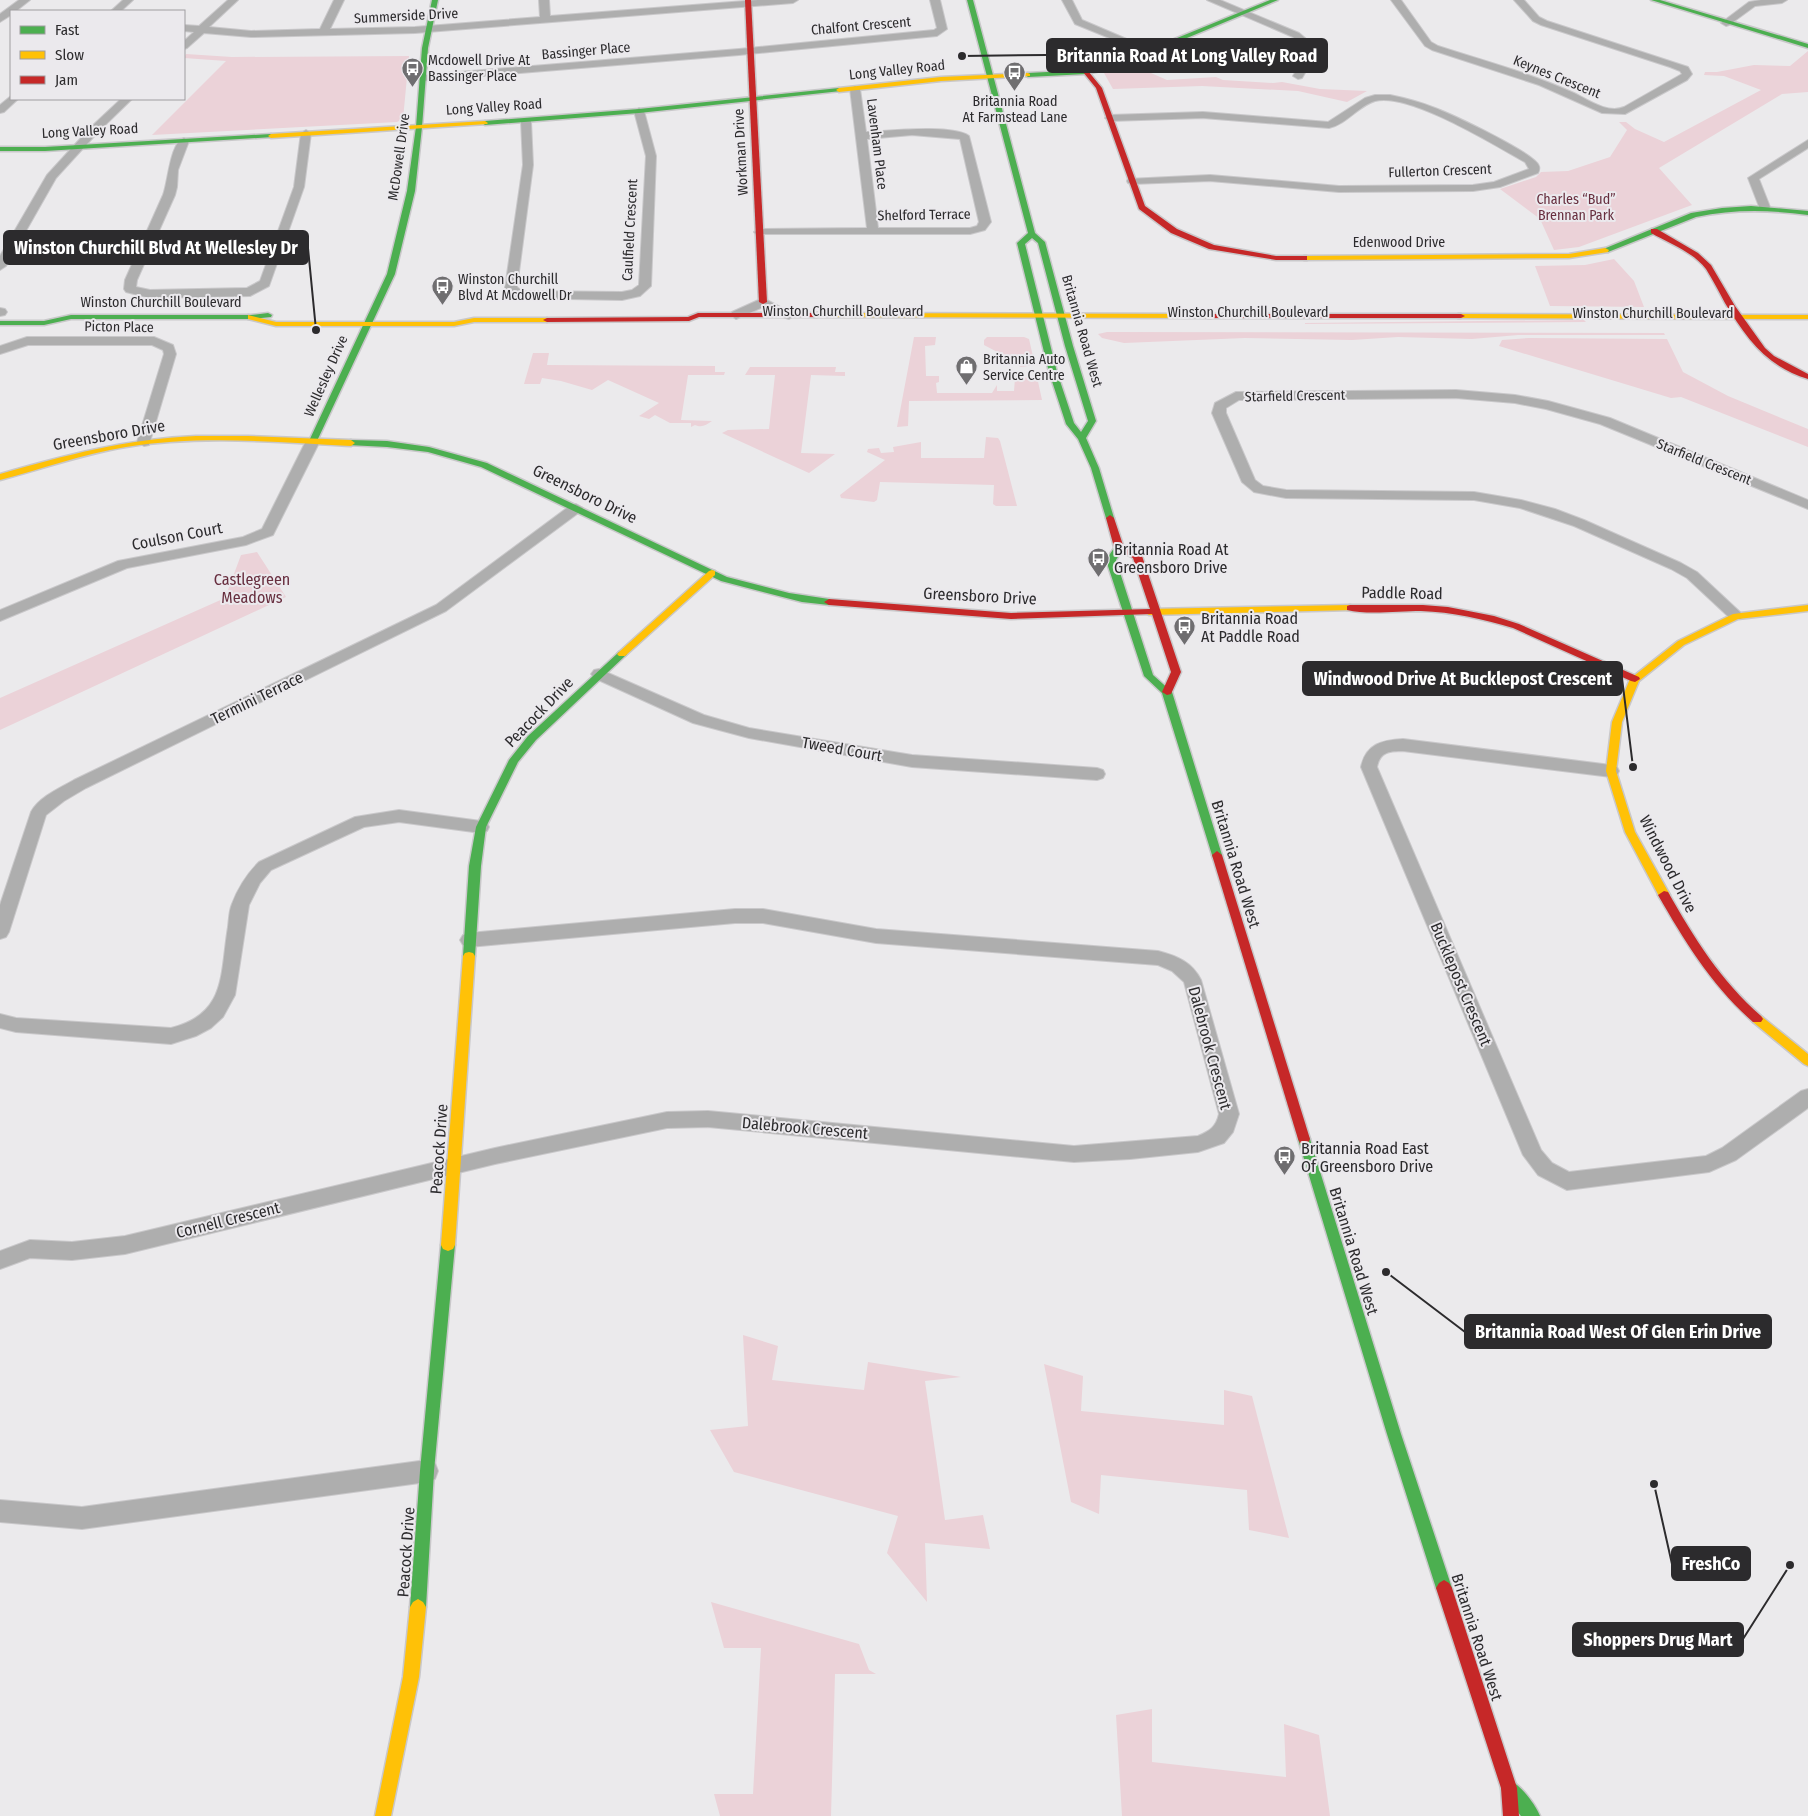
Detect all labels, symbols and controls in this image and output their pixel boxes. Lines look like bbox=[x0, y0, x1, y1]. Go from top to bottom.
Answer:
street label: Summerside Drive bbox=[353, 5, 459, 27]
legend bbox=[10, 10, 185, 100]
street label: Chalfont Crescent bbox=[810, 13, 912, 39]
text: Fast bbox=[55, 21, 79, 39]
street label: Bassinger Place bbox=[541, 39, 631, 63]
callout: Britannia Road At Long Valley Road bbox=[1047, 39, 1327, 72]
text: Britannia Road At Long Valley Road bbox=[1057, 45, 1317, 67]
text: Slow bbox=[55, 46, 84, 64]
place label: Mcdowell Drive At Bassinger Place bbox=[428, 52, 531, 85]
street label: Keynes Crescent bbox=[1511, 52, 1604, 102]
bus stop icon: Mcdowell Drive At Bassinger Place bbox=[400, 56, 424, 87]
street label: Long Valley Road bbox=[848, 57, 946, 83]
bus stop icon: Britannia Road At Farmstead Lane bbox=[1003, 61, 1027, 92]
text: Jam bbox=[55, 71, 78, 89]
place label: Britannia Road At Farmstead Lane bbox=[962, 93, 1068, 126]
street label: Long Valley Road bbox=[445, 95, 543, 119]
street label: Lavenham Place bbox=[863, 97, 891, 191]
street label: Workman Drive bbox=[730, 108, 752, 196]
street label: McDowell Drive bbox=[384, 112, 414, 202]
street label: Long Valley Road bbox=[41, 120, 139, 142]
street label: Fullerton Crescent bbox=[1388, 161, 1492, 181]
street label: Caulfield Crescent bbox=[619, 178, 641, 282]
park label: Charles “Bud” Brennan Park bbox=[1536, 191, 1616, 224]
street label: Shelford Terrace bbox=[877, 206, 971, 224]
callout: Winston Churchill Blvd At Wellesley Dr bbox=[4, 231, 308, 264]
street label: Edenwood Drive bbox=[1353, 234, 1445, 251]
text: Winston Churchill Blvd At Wellesley Dr bbox=[14, 237, 298, 259]
place label: Winston Churchill Blvd At Mcdowell Dr bbox=[458, 271, 572, 304]
street label: Britannia Road West bbox=[1058, 273, 1106, 389]
bus stop icon: Winston Churchill Blvd At Mcdowell Dr bbox=[430, 275, 454, 306]
street label: Winston Churchill Boulevard bbox=[80, 294, 242, 311]
street label: Winston Churchill Boulevard bbox=[762, 303, 924, 320]
street label: Winston Churchill Boulevard bbox=[1167, 304, 1329, 321]
street label: Winston Churchill Boulevard bbox=[1572, 305, 1734, 322]
street label: Picton Place bbox=[84, 318, 154, 336]
street label: Wellesley Drive bbox=[301, 333, 352, 419]
place label: Britannia Auto Service Centre bbox=[983, 351, 1065, 384]
shop icon: Britannia Auto Service Centre bbox=[955, 355, 979, 386]
street label: Starfield Crescent bbox=[1244, 387, 1346, 405]
street label: Greensboro Drive bbox=[51, 416, 167, 454]
street label: Starfield Crescent bbox=[1654, 435, 1754, 489]
street label: Greensboro Drive bbox=[530, 461, 640, 527]
street label: Coulson Court bbox=[130, 518, 225, 554]
place label: Britannia Road At Greensboro Drive bbox=[1114, 540, 1229, 577]
bus stop icon: Britannia Road At Greensboro Drive bbox=[1086, 546, 1110, 577]
park label: Castlegreen Meadows bbox=[214, 570, 290, 607]
street label: Paddle Road bbox=[1361, 583, 1443, 603]
street label: Greensboro Drive bbox=[923, 584, 1037, 608]
place label: Britannia Road At Paddle Road bbox=[1201, 609, 1300, 646]
bus stop icon: Britannia Road At Paddle Road bbox=[1173, 615, 1197, 646]
callout: Windwood Drive At Bucklepost Crescent bbox=[1303, 662, 1622, 695]
street label: Termini Terrace bbox=[208, 668, 306, 728]
text: Windwood Drive At Bucklepost Crescent bbox=[1314, 668, 1613, 690]
street label: Peacock Drive bbox=[501, 673, 577, 751]
street label: Tweed Court bbox=[800, 733, 884, 766]
street label: Britannia Road West bbox=[1208, 798, 1265, 931]
street label: Windwood Drive bbox=[1635, 812, 1701, 916]
street label: Bucklepost Crescent bbox=[1426, 919, 1496, 1049]
street label: Dalebrook Crescent bbox=[1184, 984, 1236, 1112]
street label: Peacock Drive bbox=[426, 1103, 452, 1195]
street label: Dalebrook Crescent bbox=[741, 1113, 870, 1143]
place label: Britannia Road East Of Greensboro Drive bbox=[1301, 1139, 1433, 1176]
bus stop icon: Britannia Road East Of Greensboro Drive bbox=[1273, 1145, 1297, 1176]
street label: Britannia Road West bbox=[1326, 1185, 1383, 1318]
street label: Cornell Crescent bbox=[174, 1198, 283, 1242]
callout: Britannia Road West Of Glen Erin Drive bbox=[1465, 1315, 1771, 1348]
text: Britannia Road West Of Glen Erin Drive bbox=[1475, 1321, 1761, 1343]
street label: Peacock Drive bbox=[393, 1506, 419, 1598]
callout: FreshCo bbox=[1672, 1547, 1750, 1580]
text: FreshCo bbox=[1682, 1553, 1741, 1575]
street label: Britannia Road West bbox=[1447, 1571, 1507, 1704]
callout: Shoppers Drug Mart bbox=[1573, 1623, 1743, 1656]
text: Shoppers Drug Mart bbox=[1583, 1629, 1733, 1651]

